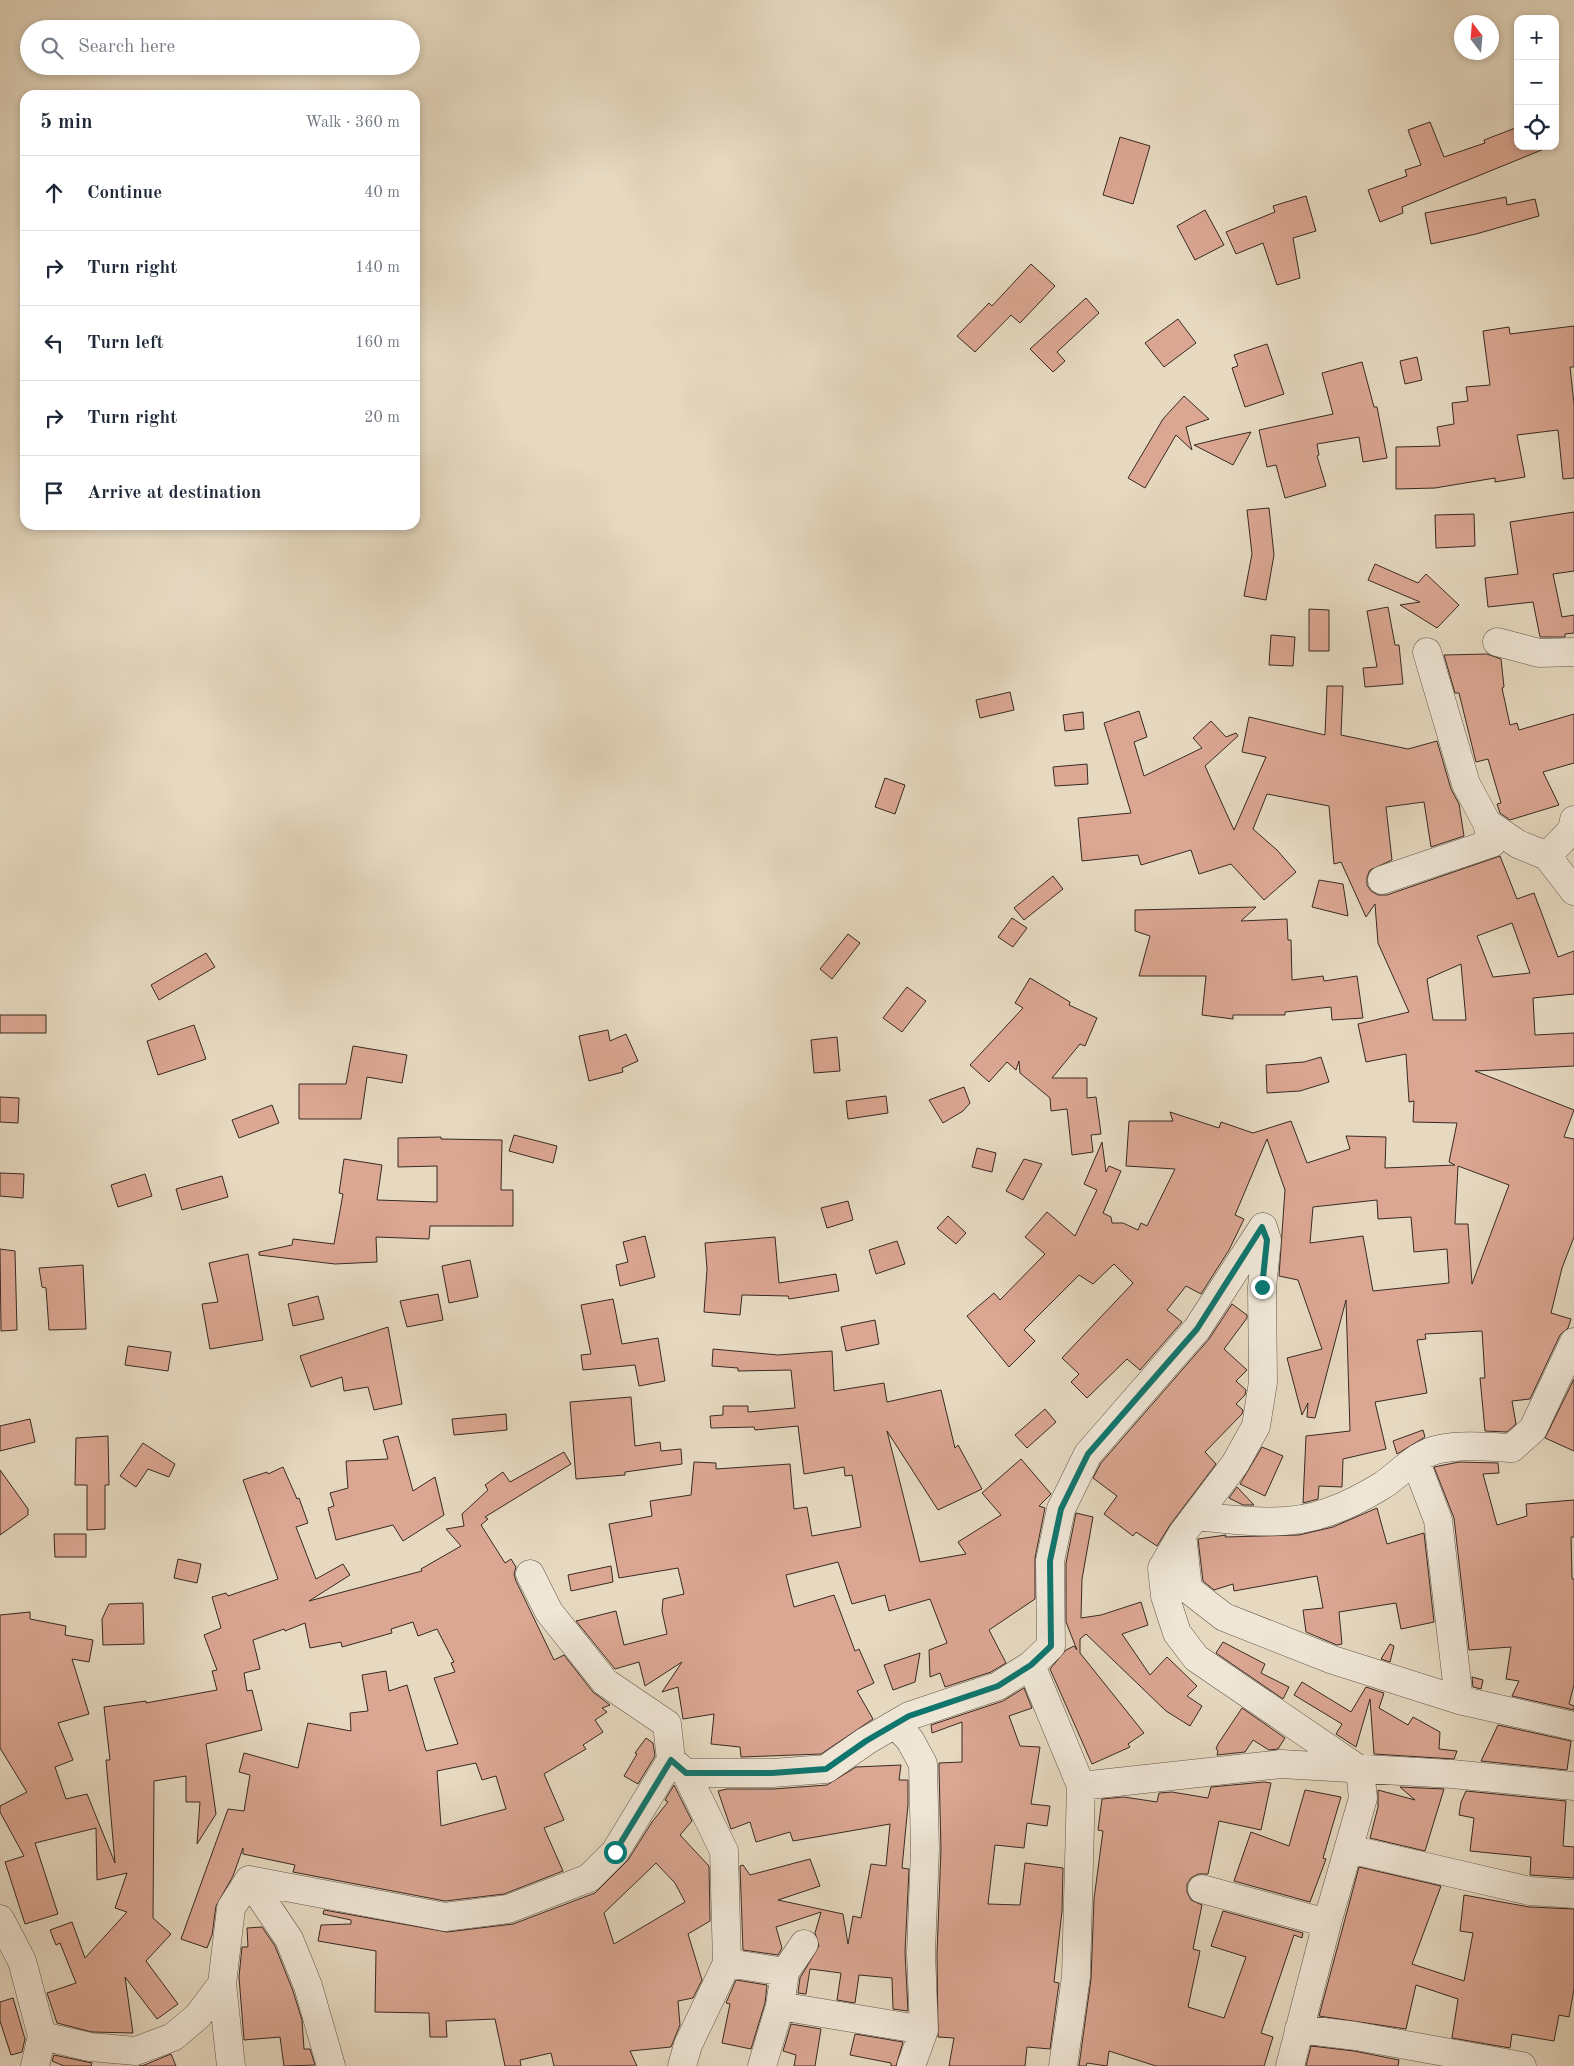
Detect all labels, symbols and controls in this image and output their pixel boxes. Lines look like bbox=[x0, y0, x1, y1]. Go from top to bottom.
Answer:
north arrow bbox=[1454, 15, 1499, 60]
map controls bbox=[1514, 15, 1559, 150]
button: + bbox=[1514, 15, 1559, 60]
search box bbox=[20, 20, 420, 75]
icon: search bbox=[38, 34, 66, 62]
text: Search here bbox=[78, 38, 175, 57]
button: − bbox=[1514, 60, 1559, 105]
button: locate bbox=[1514, 105, 1559, 150]
text: 5 min bbox=[40, 112, 93, 133]
text: Walk · 360 m bbox=[305, 115, 400, 131]
icon: ahead bbox=[40, 179, 68, 207]
text: Continue bbox=[87, 184, 162, 203]
text: 40 m bbox=[364, 185, 400, 201]
icon: right bbox=[40, 254, 68, 282]
text: Turn right bbox=[87, 259, 177, 278]
text: 140 m bbox=[355, 260, 400, 276]
icon: left bbox=[40, 329, 68, 357]
text: Turn left bbox=[87, 334, 164, 353]
text: 160 m bbox=[355, 335, 400, 351]
icon: right bbox=[40, 404, 68, 432]
text: Turn right bbox=[87, 409, 177, 428]
text: 20 m bbox=[364, 410, 400, 426]
icon: arrive bbox=[40, 479, 68, 507]
text: Arrive at destination bbox=[87, 484, 261, 503]
route end bbox=[1251, 1276, 1274, 1299]
route start bbox=[604, 1841, 627, 1864]

